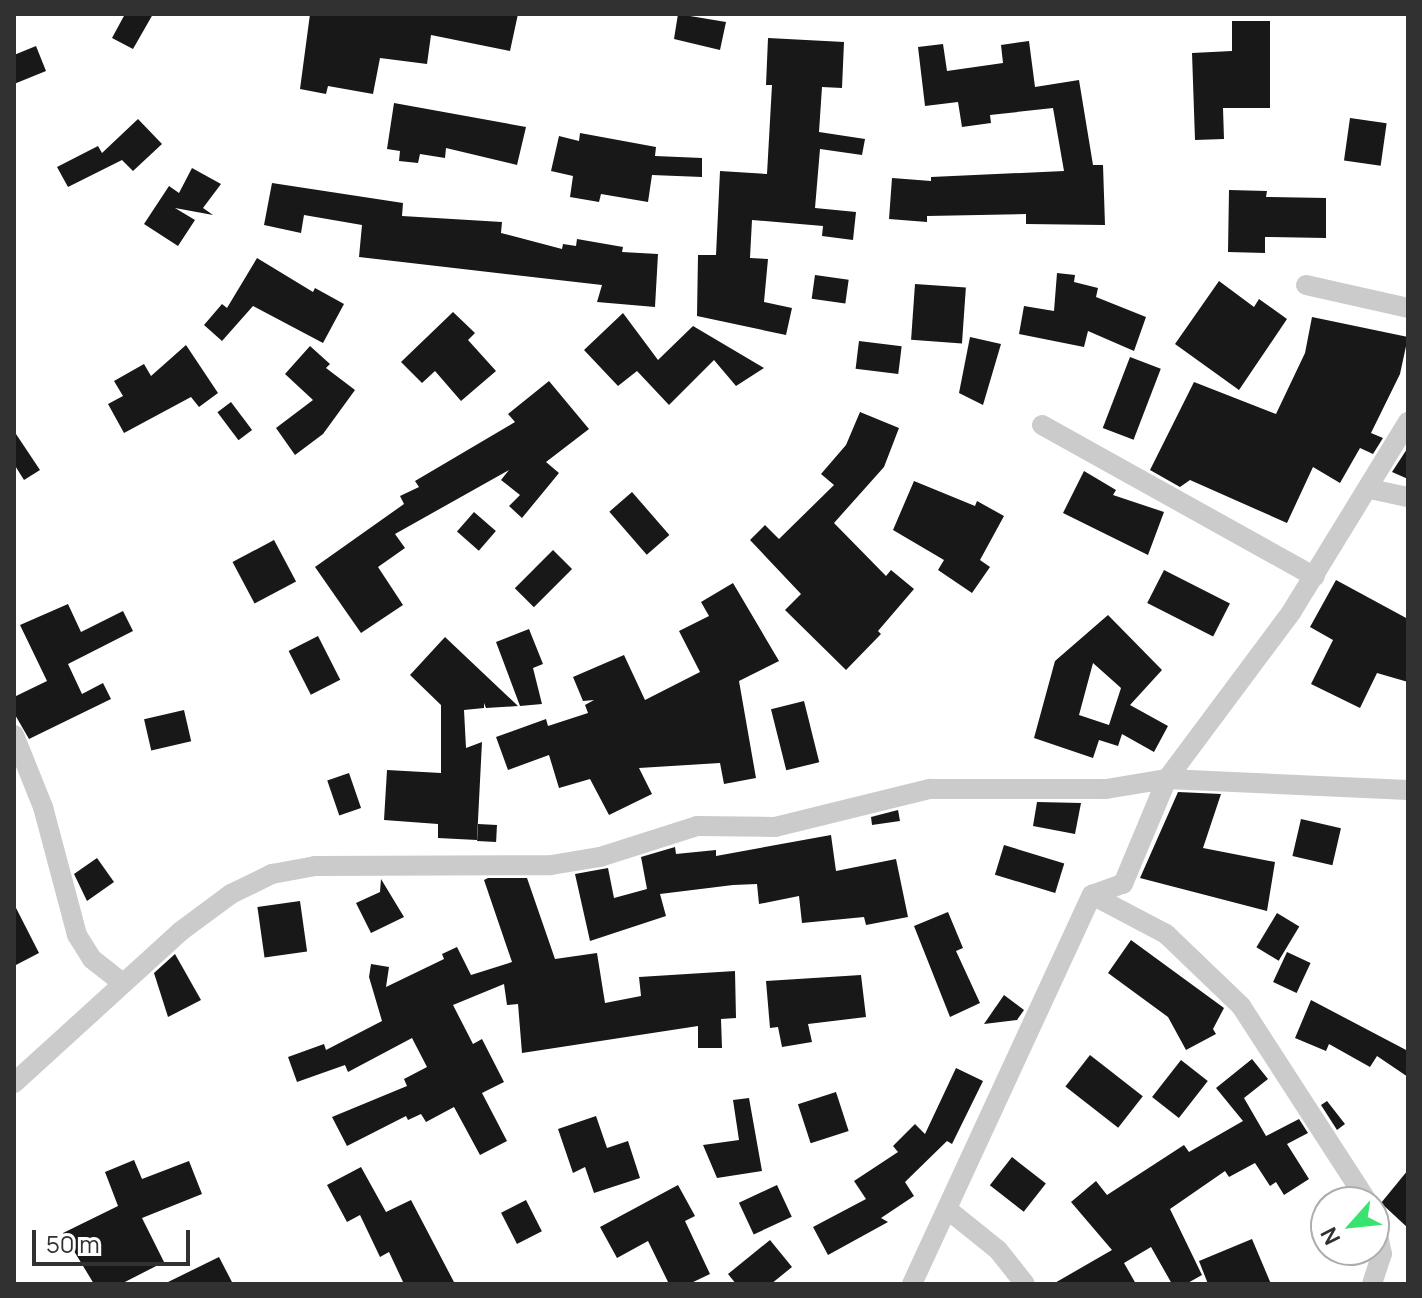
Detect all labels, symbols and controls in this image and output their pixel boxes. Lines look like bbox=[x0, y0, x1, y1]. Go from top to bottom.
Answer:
north arrow bbox=[1310, 1186, 1390, 1266]
scale bar bbox=[36, 1214, 194, 1264]
text: N bbox=[1313, 1222, 1347, 1250]
text: 50 m bbox=[46, 1227, 100, 1260]

